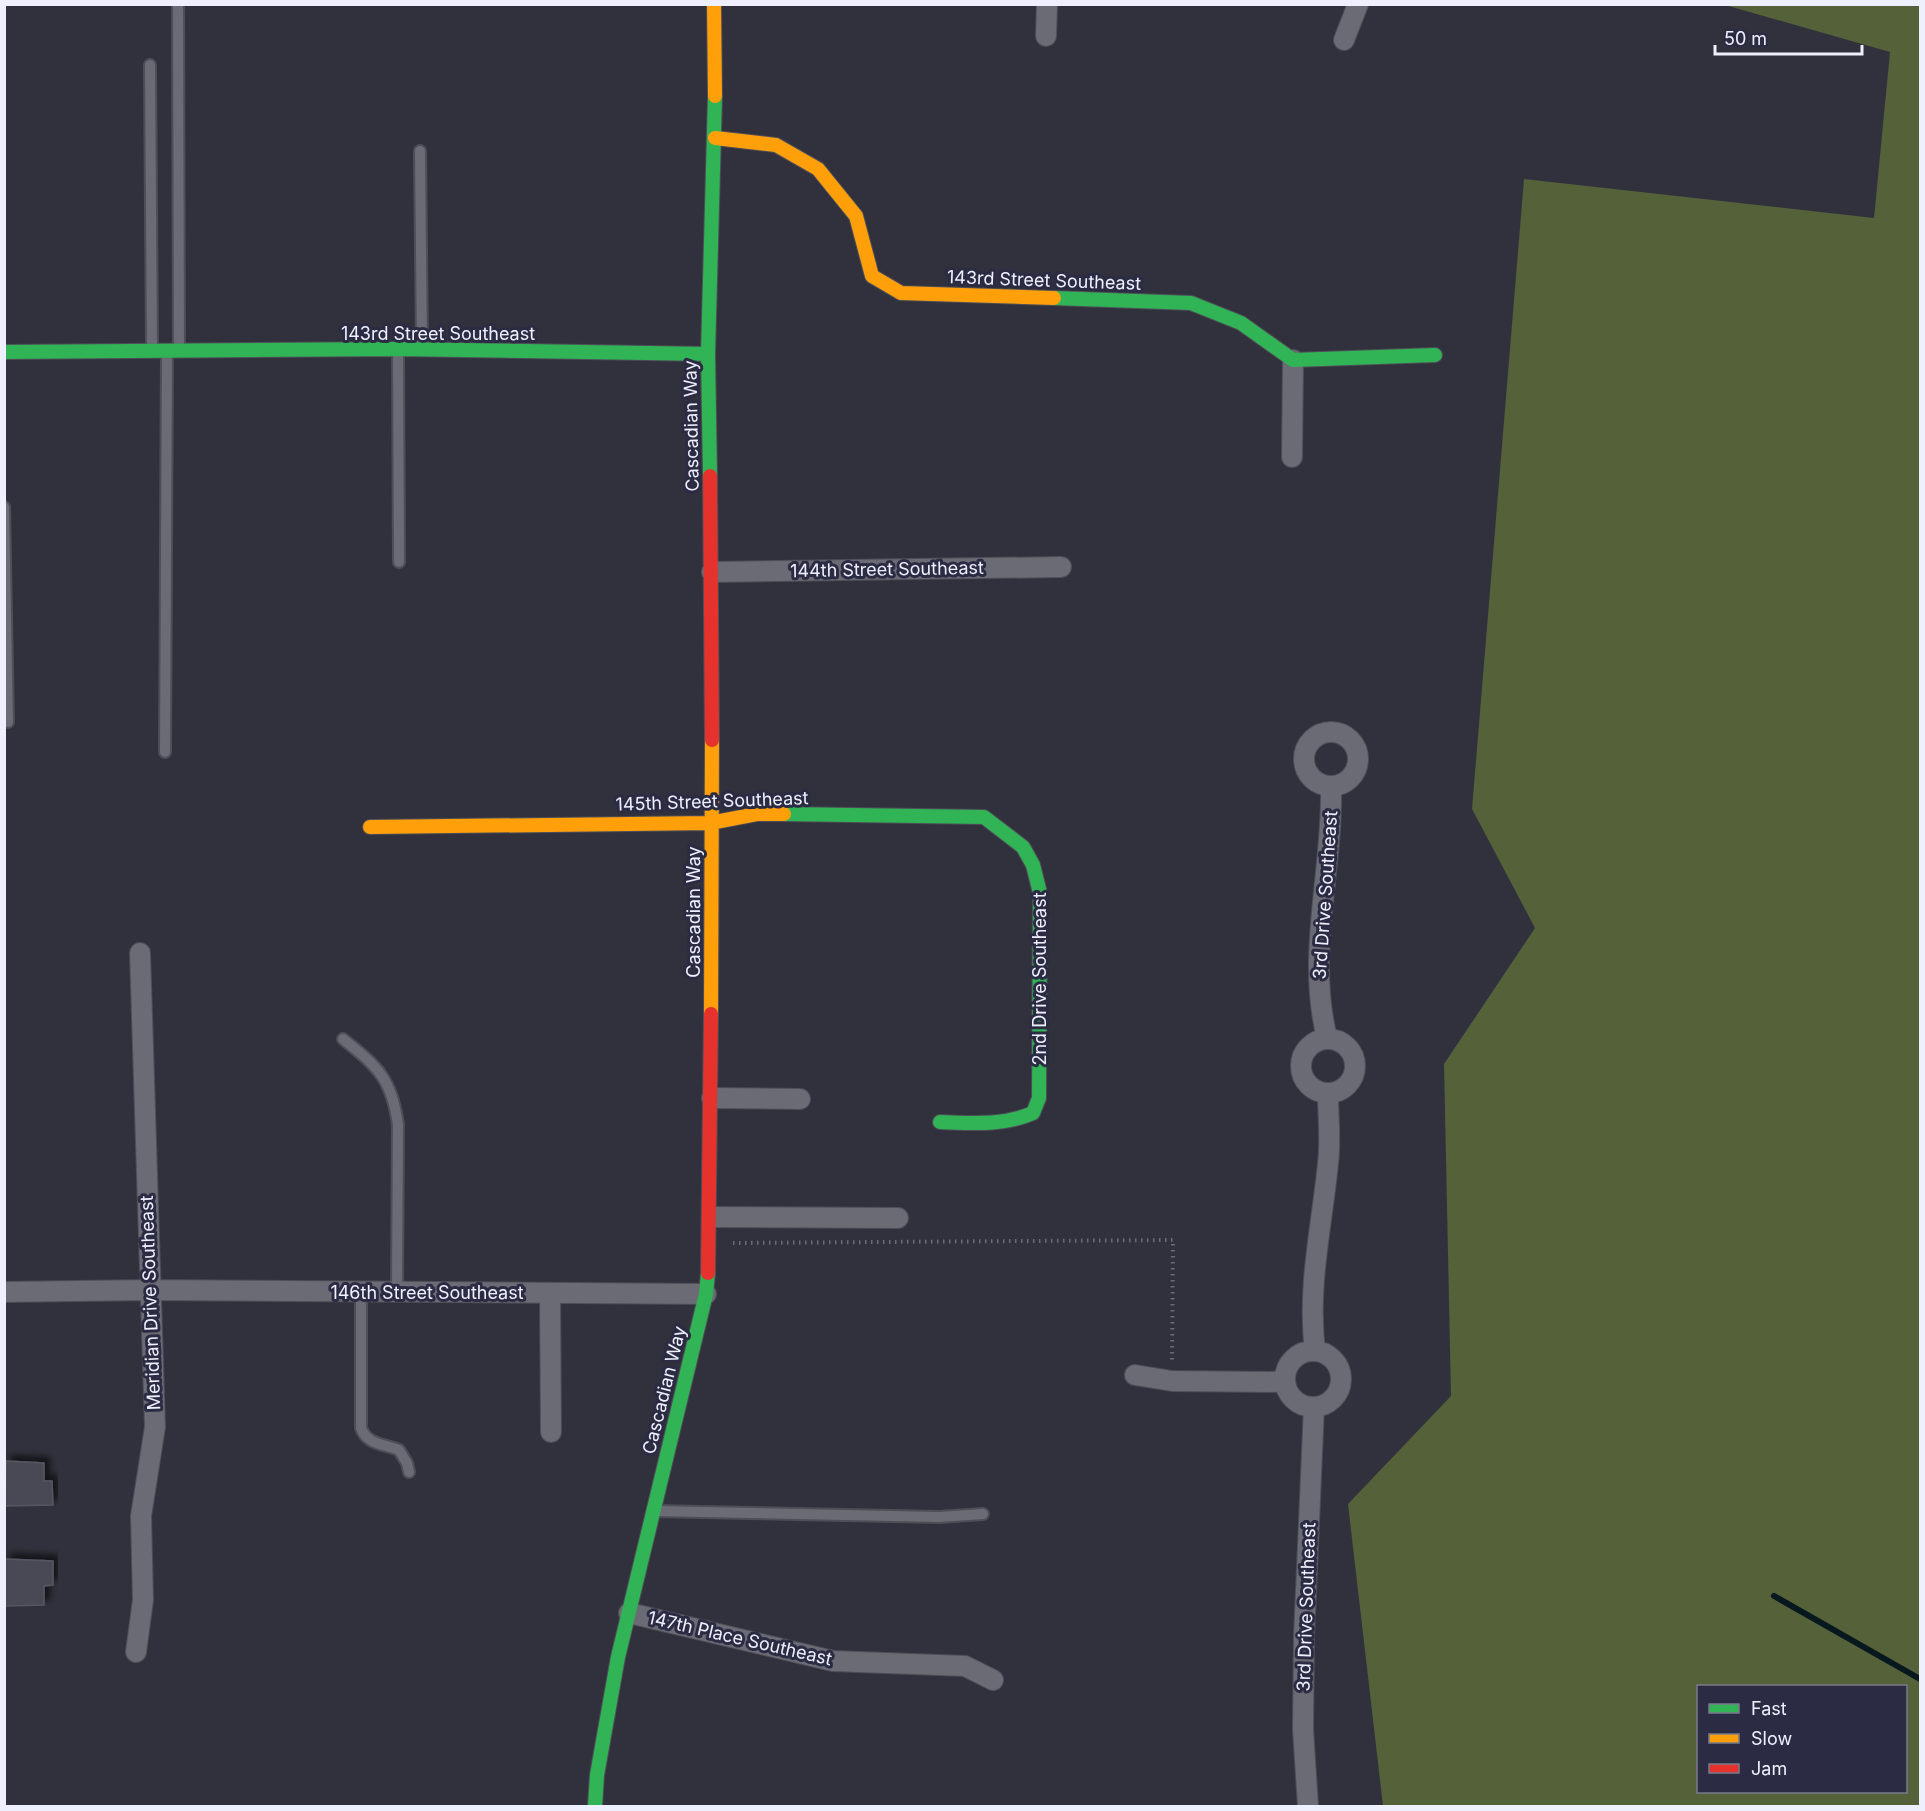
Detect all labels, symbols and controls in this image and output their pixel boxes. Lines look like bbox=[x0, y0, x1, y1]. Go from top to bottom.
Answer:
scale bar bbox=[1715, 18, 1862, 56]
text: 50 m bbox=[1724, 28, 1767, 49]
street label: 143rd Street Southeast bbox=[947, 266, 1142, 294]
street label: 143rd Street Southeast bbox=[341, 323, 535, 344]
street label: Cascadian Way bbox=[679, 360, 703, 492]
street label: 144th Street Southeast bbox=[790, 557, 984, 581]
street label: 145th Street Southeast bbox=[615, 787, 809, 815]
street label: 3rd Drive Southeast bbox=[1309, 810, 1341, 980]
street label: Cascadian Way bbox=[683, 846, 704, 978]
street label: 2nd Drive Southeast bbox=[1029, 892, 1050, 1066]
street label: Meridian Drive Southeast bbox=[136, 1195, 164, 1411]
street label: 146th Street Southeast bbox=[330, 1282, 524, 1303]
street label: Cascadian Way bbox=[638, 1324, 690, 1456]
street label: 3rd Drive Southeast bbox=[1293, 1522, 1319, 1692]
street label: 147th Place Southeast bbox=[646, 1607, 834, 1669]
legend bbox=[1697, 1685, 1907, 1793]
text: Fast bbox=[1751, 1698, 1787, 1719]
text: Slow bbox=[1751, 1728, 1792, 1749]
text: Jam bbox=[1751, 1758, 1787, 1779]

